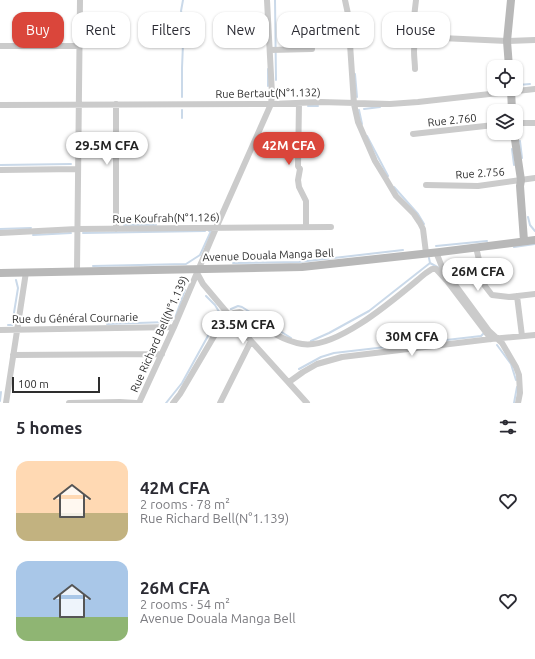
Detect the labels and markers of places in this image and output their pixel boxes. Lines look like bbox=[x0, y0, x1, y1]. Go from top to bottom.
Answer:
pin: 29.5M CFA bbox=[61, 132, 153, 166]
pin: 42M CFA bbox=[252, 132, 326, 166]
pin: 26M CFA bbox=[441, 258, 515, 292]
pin: 23.5M CFA bbox=[197, 311, 289, 345]
pin: 30M CFA bbox=[375, 323, 449, 357]

